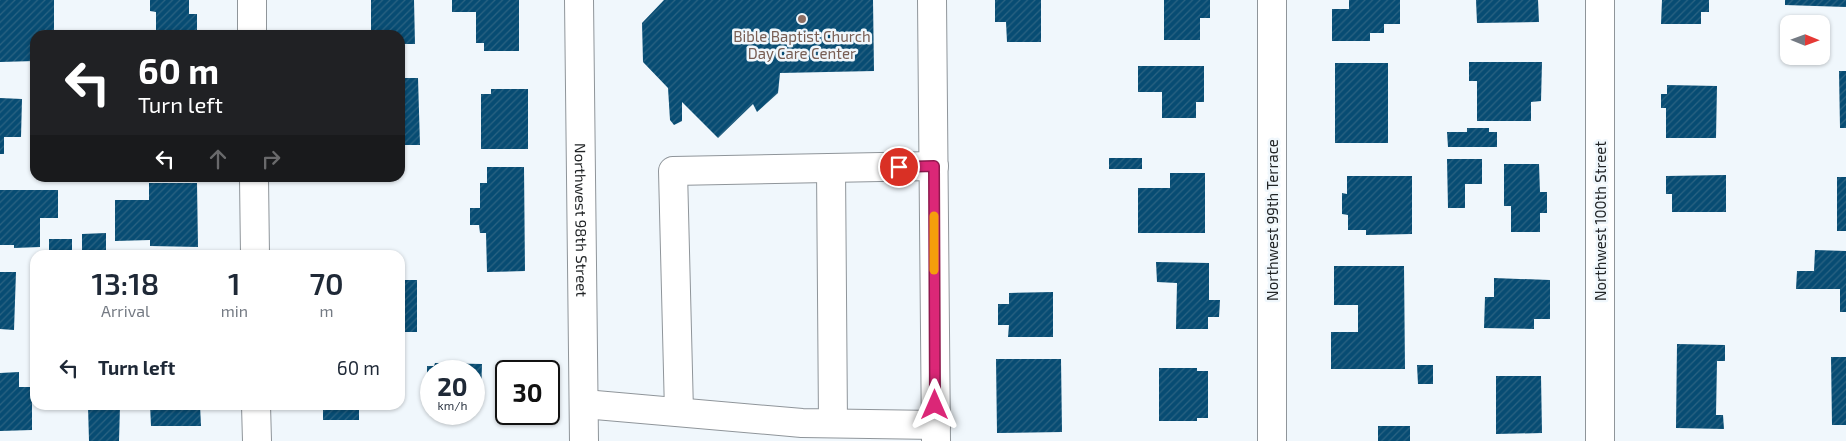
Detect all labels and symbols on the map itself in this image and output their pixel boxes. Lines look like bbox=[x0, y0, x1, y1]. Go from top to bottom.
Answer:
marker: Bible Baptist Church Day Care Center bbox=[796, 13, 808, 25]
north arrow bbox=[1780, 15, 1830, 65]
place label: Bible Baptist Church Day Care Center bbox=[733, 27, 871, 62]
street label: Northwest 99th Terrace bbox=[1263, 139, 1281, 301]
street label: Northwest 100th Street bbox=[1591, 141, 1609, 301]
street label: Northwest 98th Street bbox=[572, 143, 591, 297]
pin bbox=[878, 146, 920, 188]
speed limit sign: 30 bbox=[495, 360, 560, 425]
position arrow bbox=[908, 378, 960, 430]

